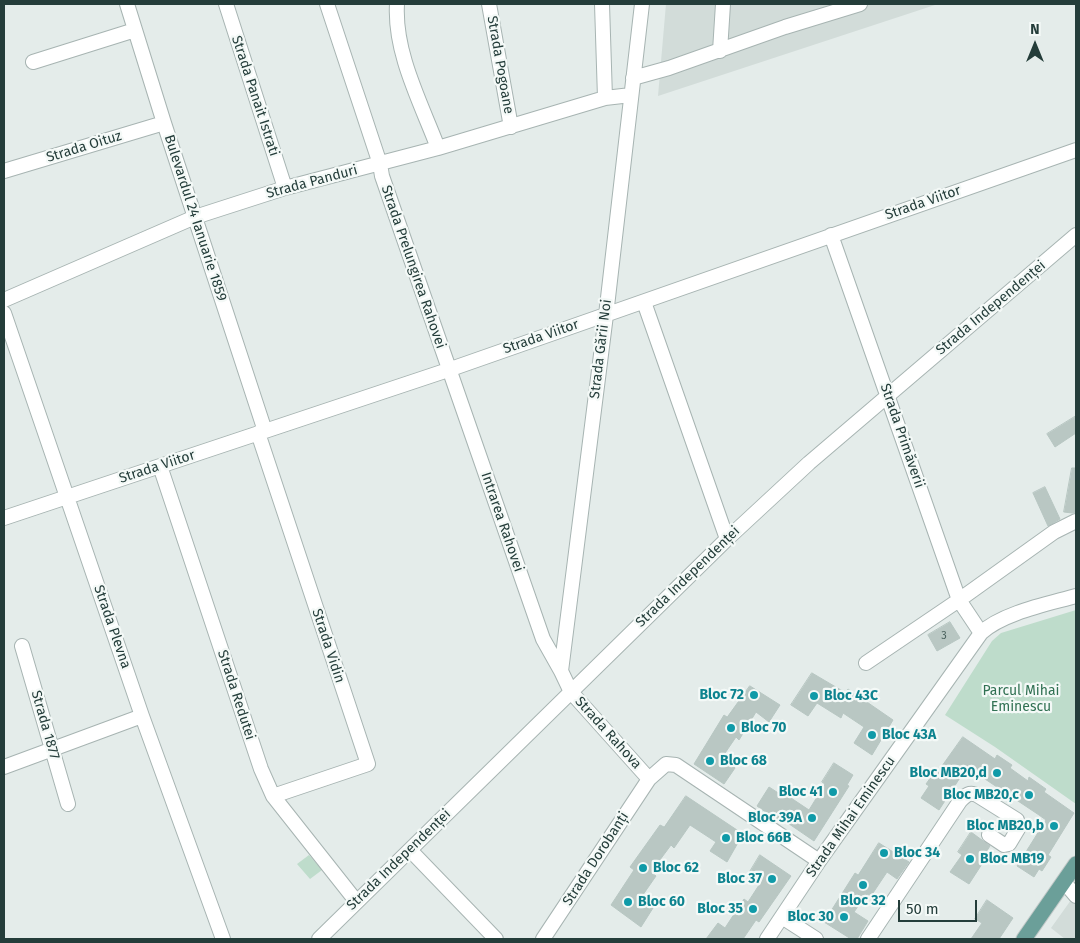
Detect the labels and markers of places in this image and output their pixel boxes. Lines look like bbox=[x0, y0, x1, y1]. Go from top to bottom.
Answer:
place label: Bloc 72 bbox=[699, 687, 744, 703]
place label: Bloc 43C bbox=[824, 688, 878, 704]
marker: Bloc 72 bbox=[748, 689, 760, 701]
marker: Bloc 43C bbox=[808, 690, 820, 702]
place label: Bloc 70 bbox=[741, 720, 787, 736]
marker: Bloc 70 bbox=[725, 722, 737, 734]
place label: Bloc 43A bbox=[882, 727, 936, 743]
marker: Bloc 43A bbox=[866, 729, 878, 741]
place label: Bloc 68 bbox=[720, 753, 767, 769]
marker: Bloc 68 bbox=[704, 755, 716, 767]
place label: Bloc MB20,d bbox=[910, 765, 987, 781]
marker: Bloc MB20,d bbox=[991, 767, 1003, 779]
place label: Bloc 41 bbox=[779, 784, 823, 800]
marker: Bloc 41 bbox=[827, 786, 839, 798]
place label: Bloc MB20,c bbox=[943, 787, 1019, 803]
marker: Bloc MB20,c bbox=[1023, 789, 1035, 801]
place label: Bloc 39A bbox=[748, 810, 802, 826]
marker: Bloc 39A bbox=[806, 812, 818, 824]
place label: Bloc MB20,b bbox=[966, 818, 1044, 834]
marker: Bloc MB20,b bbox=[1048, 820, 1060, 832]
place label: Bloc 66B bbox=[736, 830, 791, 846]
marker: Bloc 66B bbox=[720, 832, 732, 844]
place label: Bloc 34 bbox=[894, 845, 940, 861]
marker: Bloc 34 bbox=[878, 847, 890, 859]
place label: Bloc MB19 bbox=[980, 851, 1044, 867]
marker: Bloc MB19 bbox=[964, 853, 976, 865]
place label: Bloc 62 bbox=[653, 860, 699, 876]
marker: Bloc 62 bbox=[637, 862, 649, 874]
place label: Bloc 37 bbox=[717, 871, 762, 887]
marker: Bloc 37 bbox=[766, 873, 778, 885]
marker: Bloc 32 bbox=[857, 879, 869, 891]
place label: Bloc 32 bbox=[840, 893, 886, 909]
place label: Bloc 60 bbox=[638, 894, 685, 910]
marker: Bloc 60 bbox=[622, 896, 634, 908]
place label: Bloc 35 bbox=[697, 901, 743, 917]
marker: Bloc 35 bbox=[747, 903, 759, 915]
place label: Bloc 30 bbox=[788, 909, 834, 925]
marker: Bloc 30 bbox=[838, 911, 850, 923]

